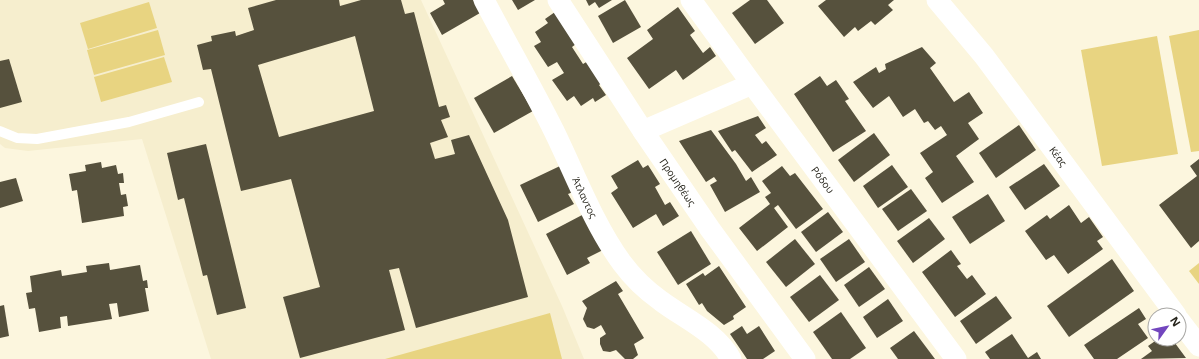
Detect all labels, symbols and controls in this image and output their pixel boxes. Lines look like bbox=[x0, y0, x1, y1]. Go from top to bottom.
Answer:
street label: Κέας bbox=[1046, 143, 1071, 169]
street label: Προμηθέως bbox=[657, 155, 699, 209]
street label: Ρόδου bbox=[808, 163, 838, 196]
street label: Άτλαντος bbox=[569, 175, 601, 221]
north arrow bbox=[1147, 307, 1187, 347]
text: N bbox=[1167, 313, 1185, 329]

